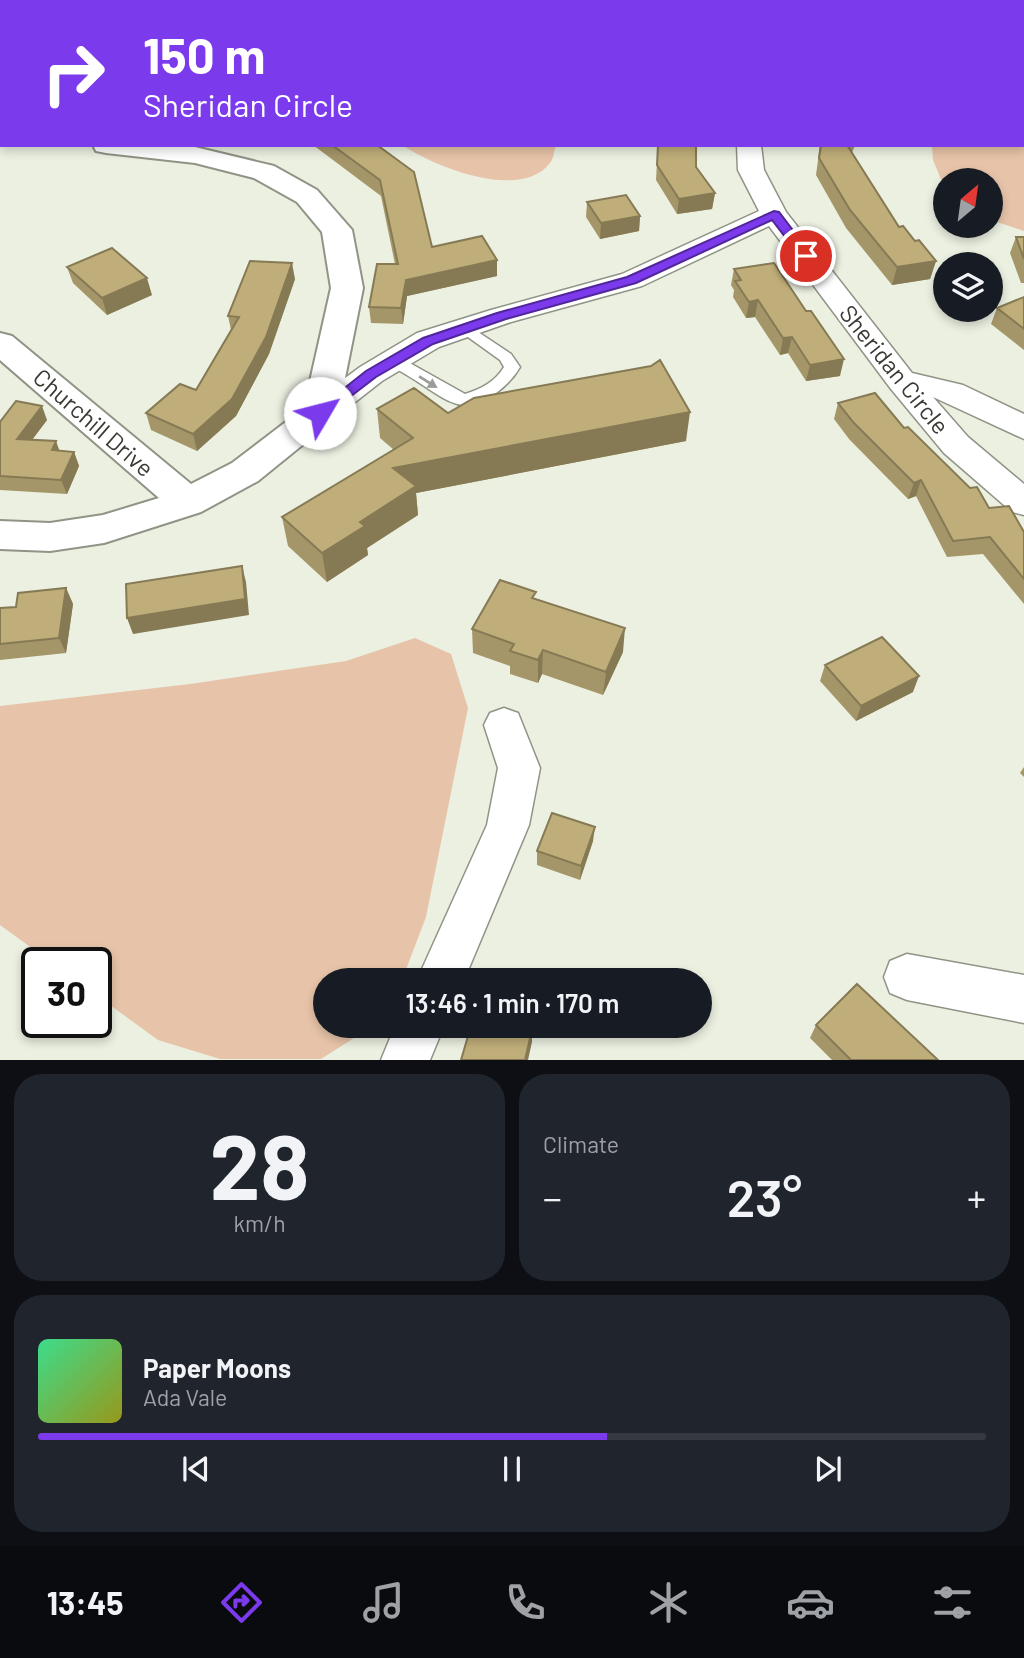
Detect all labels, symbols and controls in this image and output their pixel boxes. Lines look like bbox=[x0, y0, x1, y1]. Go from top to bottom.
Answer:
text: 150 m bbox=[143, 25, 265, 84]
icon: right bbox=[28, 28, 119, 119]
text: Sheridan Circle bbox=[143, 85, 353, 123]
north arrow bbox=[933, 168, 1003, 238]
map controls bbox=[933, 168, 1003, 322]
pin bbox=[776, 226, 836, 286]
icon: arrive bbox=[787, 237, 825, 275]
button: layers bbox=[933, 252, 1003, 322]
street label: Sheridan Circle bbox=[834, 299, 956, 439]
street label: Churchill Drive bbox=[28, 362, 160, 482]
one-way arrow bbox=[419, 375, 438, 388]
position arrow bbox=[283, 376, 357, 450]
speed limit sign: 30 bbox=[21, 947, 112, 1038]
text: 13:46 · 1 min · 170 m bbox=[406, 987, 619, 1018]
text: 28 bbox=[209, 1109, 310, 1218]
text: Climate bbox=[543, 1130, 619, 1158]
text: 23° bbox=[727, 1165, 802, 1227]
text: − bbox=[543, 1174, 562, 1220]
text: + bbox=[967, 1174, 986, 1220]
text: km/h bbox=[233, 1209, 286, 1237]
text: Paper Moons bbox=[143, 1352, 291, 1383]
text: Ada Vale bbox=[143, 1383, 227, 1411]
icon: previous bbox=[177, 1450, 215, 1488]
icon: pause bbox=[493, 1450, 531, 1488]
icon: next bbox=[809, 1450, 847, 1488]
icon: directions bbox=[217, 1578, 266, 1627]
icon: music bbox=[359, 1578, 408, 1627]
icon: phone bbox=[501, 1578, 550, 1627]
icon: climate bbox=[644, 1578, 693, 1627]
icon: car bbox=[786, 1578, 835, 1627]
icon: filters bbox=[928, 1578, 977, 1627]
text: 13:45 bbox=[47, 1583, 124, 1621]

